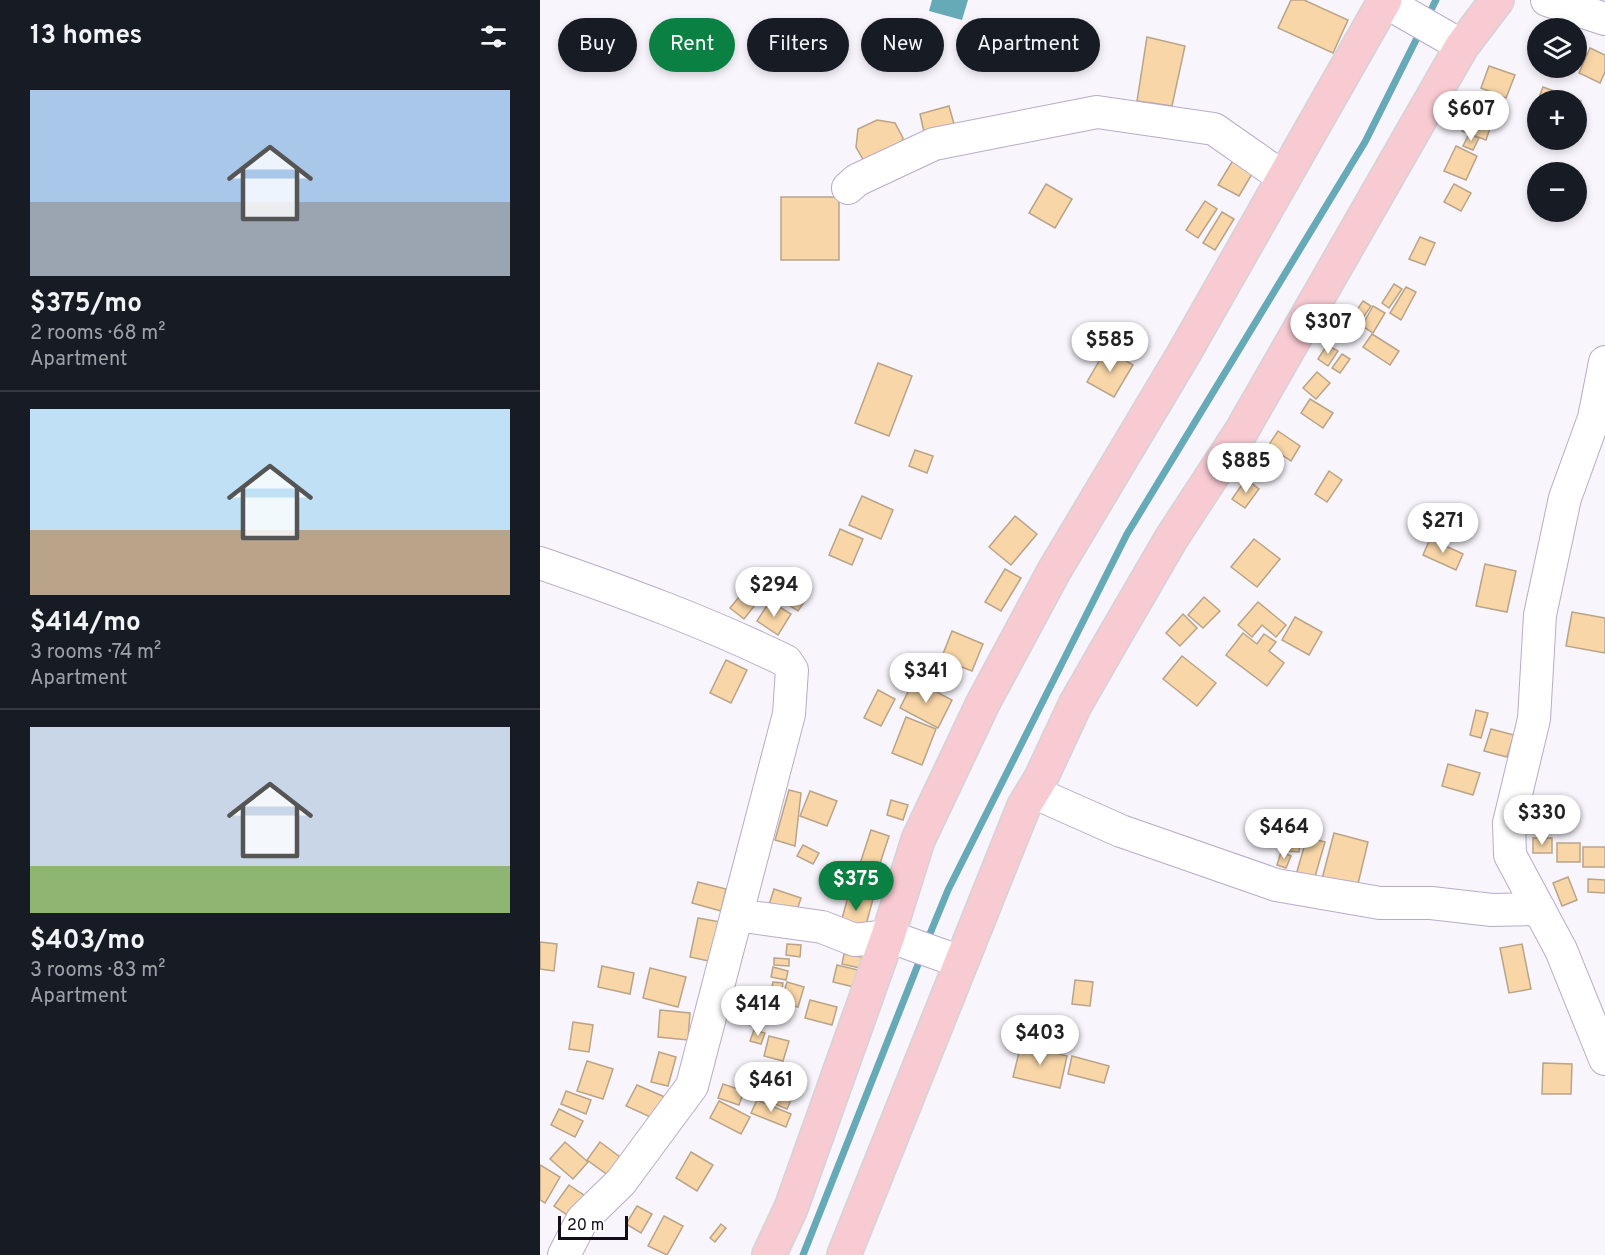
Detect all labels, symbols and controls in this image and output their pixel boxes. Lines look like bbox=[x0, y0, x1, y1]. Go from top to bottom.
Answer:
chip: Buy bbox=[558, 18, 637, 72]
chip: Rent bbox=[649, 18, 735, 72]
chip: Filters bbox=[747, 18, 849, 72]
chip: New bbox=[861, 18, 944, 72]
chip: Apartment bbox=[956, 18, 1100, 72]
map controls bbox=[1527, 18, 1587, 222]
button: layers bbox=[1527, 18, 1587, 78]
text: 13 homes bbox=[30, 20, 142, 53]
icon: filters bbox=[477, 20, 510, 53]
button: + bbox=[1527, 90, 1587, 150]
pin: $607 bbox=[1435, 91, 1507, 142]
text: $607 bbox=[1447, 97, 1495, 123]
icon: home bbox=[216, 129, 324, 237]
button: − bbox=[1527, 162, 1587, 222]
text: $375/mo bbox=[30, 288, 142, 321]
pin: $307 bbox=[1292, 304, 1364, 355]
text: $307 bbox=[1304, 310, 1352, 336]
text: 2 rooms · 68 m² bbox=[30, 321, 166, 347]
pin: $585 bbox=[1074, 322, 1146, 373]
text: $585 bbox=[1085, 328, 1135, 354]
text: Apartment bbox=[30, 347, 128, 373]
pin: $885 bbox=[1210, 443, 1282, 494]
icon: home bbox=[216, 448, 324, 556]
text: $885 bbox=[1221, 449, 1271, 475]
pin: $271 bbox=[1407, 503, 1479, 554]
text: $271 bbox=[1421, 509, 1465, 535]
pin: $294 bbox=[738, 567, 810, 618]
text: $294 bbox=[749, 573, 799, 599]
text: $414/mo bbox=[30, 607, 141, 640]
text: 3 rooms · 74 m² bbox=[30, 640, 161, 666]
pin: $341 bbox=[890, 653, 962, 704]
text: $341 bbox=[904, 659, 948, 685]
text: Apartment bbox=[30, 666, 128, 692]
icon: home bbox=[216, 766, 324, 874]
pin: $330 bbox=[1506, 795, 1578, 846]
text: $330 bbox=[1518, 801, 1566, 827]
pin: $464 bbox=[1248, 809, 1320, 860]
text: $464 bbox=[1259, 815, 1309, 841]
pin: $375 bbox=[820, 861, 892, 912]
text: $375 bbox=[833, 867, 879, 893]
text: $403/mo bbox=[30, 925, 145, 958]
text: 3 rooms · 83 m² bbox=[30, 958, 165, 984]
text: Apartment bbox=[30, 984, 128, 1010]
pin: $414 bbox=[722, 986, 794, 1037]
text: $414 bbox=[735, 992, 781, 1018]
pin: $403 bbox=[1004, 1015, 1076, 1066]
text: $403 bbox=[1015, 1021, 1065, 1047]
pin: $461 bbox=[735, 1062, 807, 1113]
text: $461 bbox=[748, 1068, 794, 1094]
scale bar bbox=[558, 1213, 628, 1240]
text: 20 m bbox=[567, 1216, 604, 1236]

